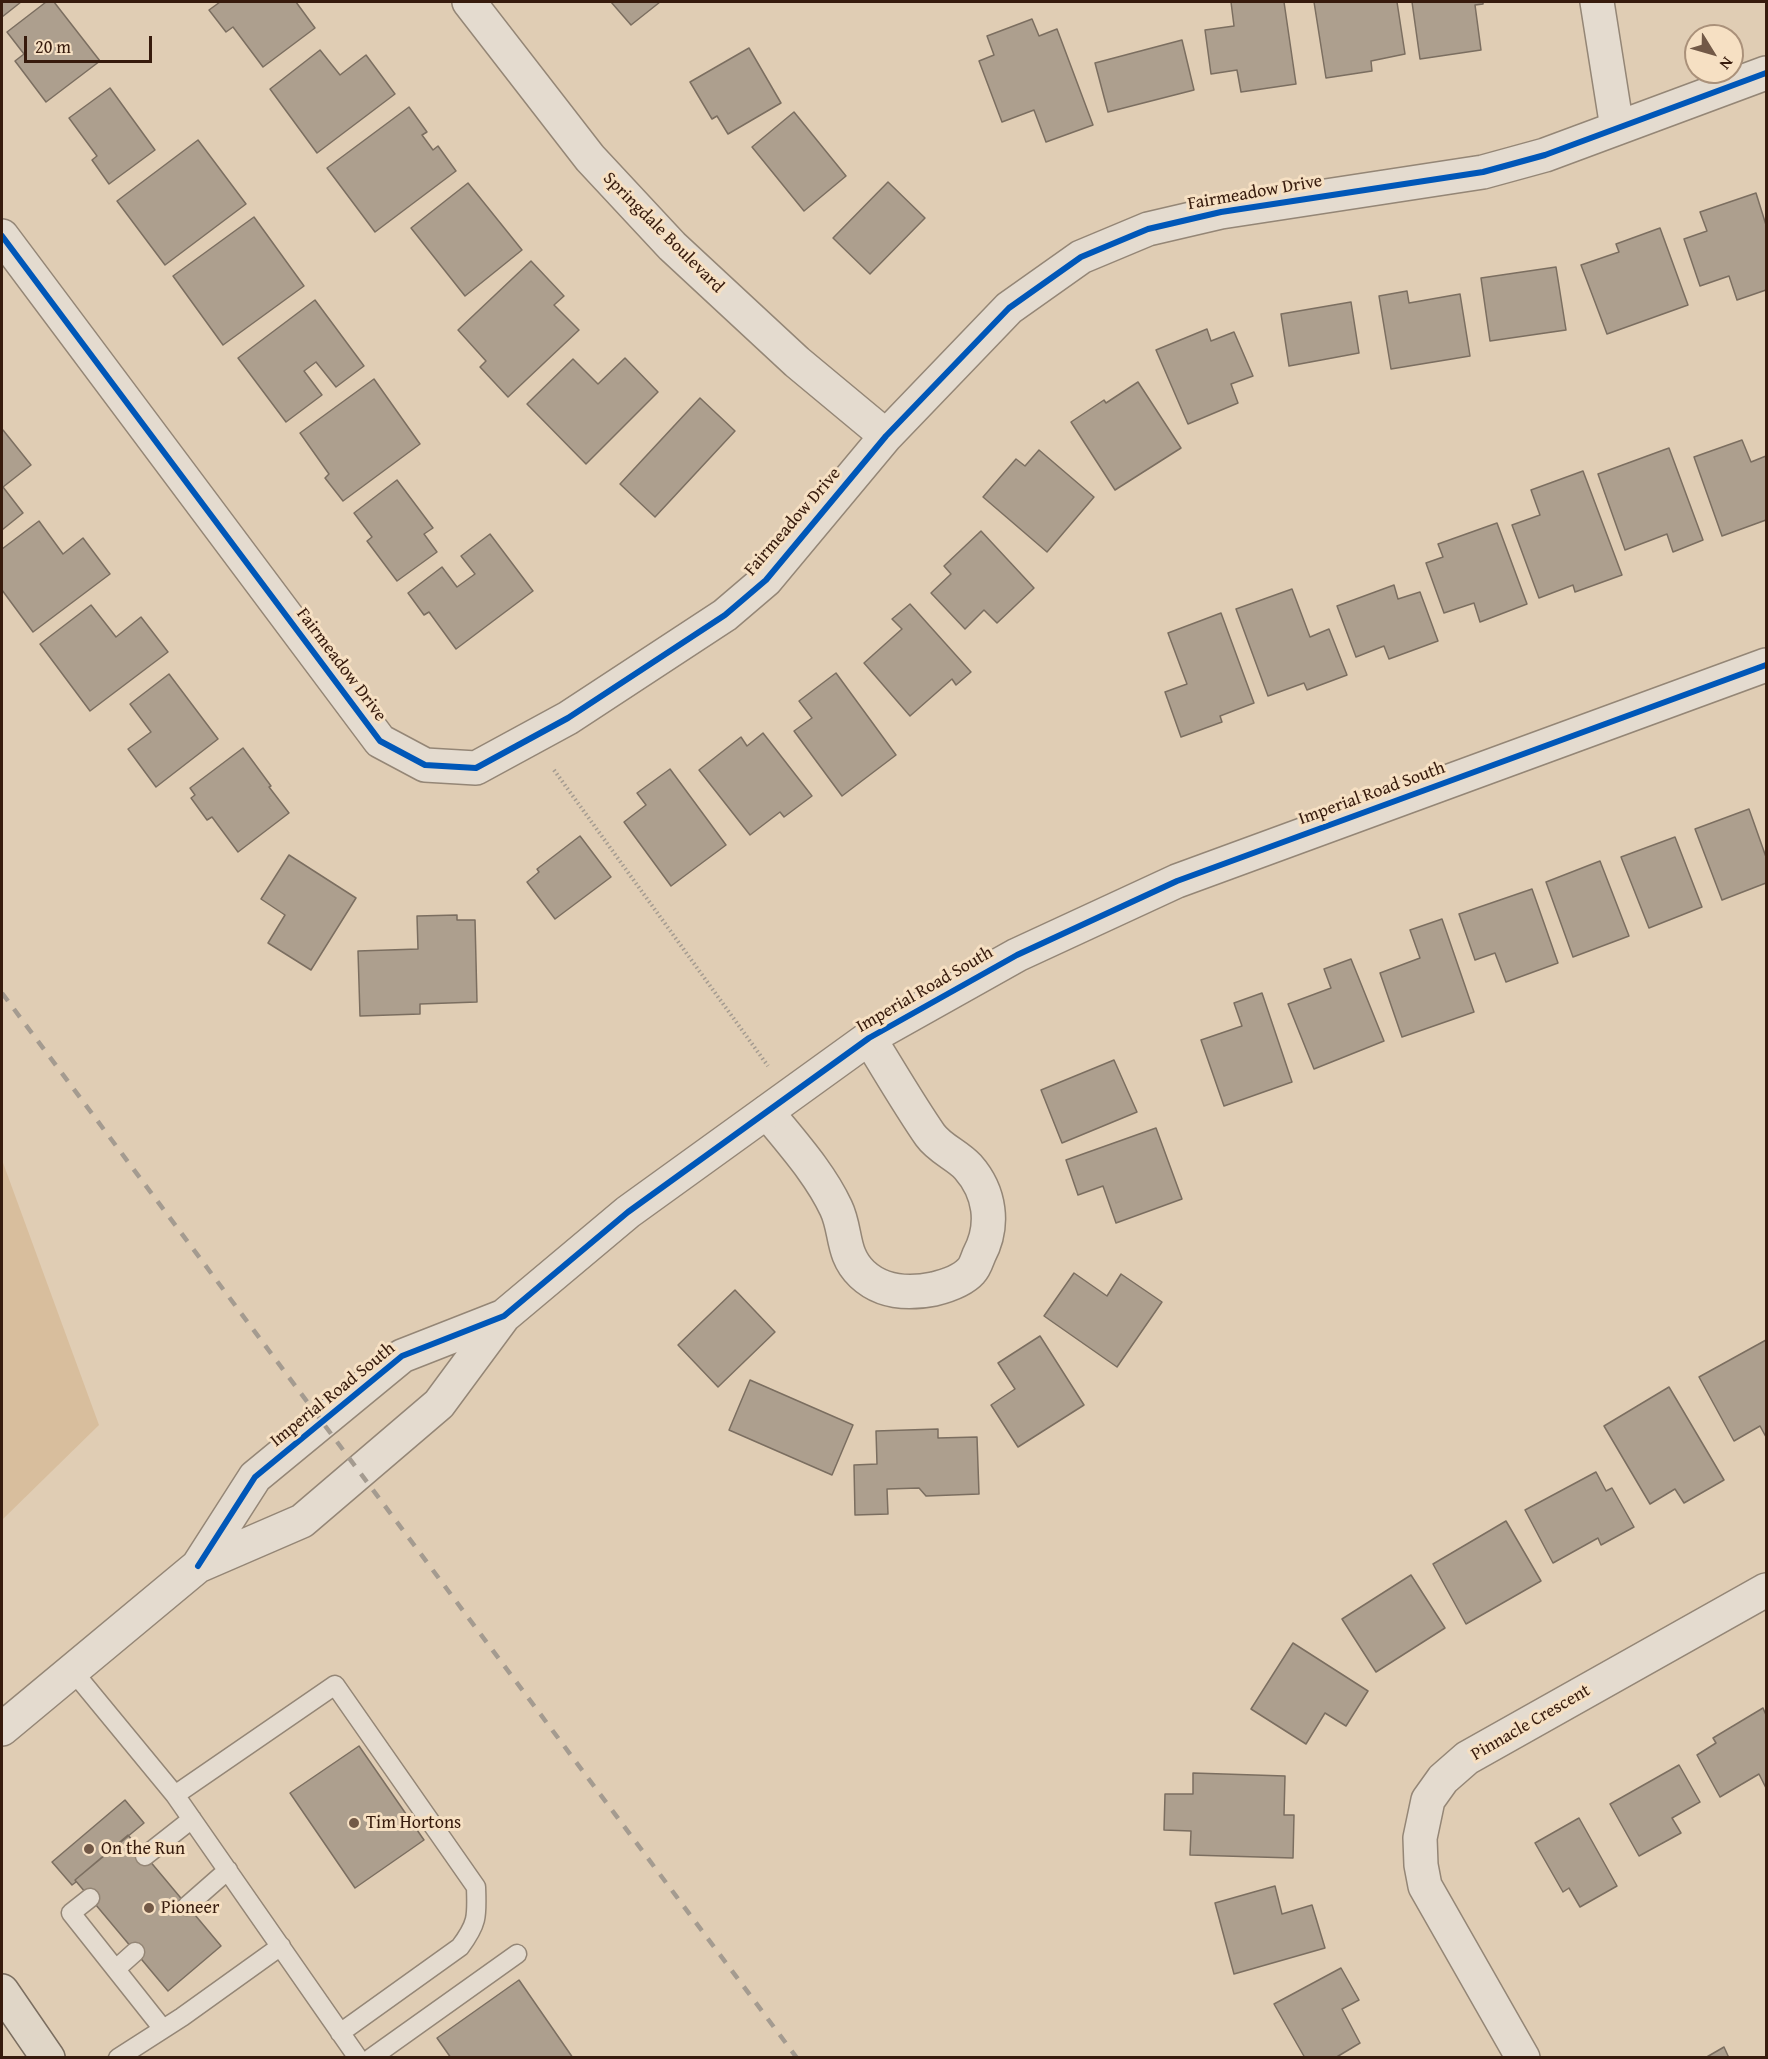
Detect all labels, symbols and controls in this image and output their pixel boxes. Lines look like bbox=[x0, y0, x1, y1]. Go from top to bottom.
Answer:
scale bar bbox=[27, 24, 154, 62]
north arrow bbox=[1684, 24, 1744, 84]
text: 20 m bbox=[35, 33, 71, 60]
text: N bbox=[1714, 52, 1740, 75]
street label: Springdale Boulevard bbox=[598, 168, 728, 298]
street label: Fairmeadow Drive bbox=[1186, 171, 1324, 215]
street label: Fairmeadow Drive bbox=[740, 463, 846, 581]
street label: Fairmeadow Drive bbox=[291, 604, 391, 726]
street label: Imperial Road South bbox=[1296, 757, 1448, 831]
street label: Imperial Road South bbox=[853, 942, 997, 1038]
street label: Imperial Road South bbox=[266, 1338, 400, 1452]
street label: Pinnacle Crescent bbox=[1468, 1680, 1594, 1766]
place label: Tim Hortons bbox=[366, 1812, 461, 1834]
marker: Tim Hortons bbox=[347, 1816, 361, 1830]
place label: On the Run bbox=[101, 1838, 185, 1860]
marker: On the Run bbox=[82, 1842, 96, 1856]
place label: Pioneer bbox=[161, 1897, 219, 1919]
marker: Pioneer bbox=[142, 1901, 156, 1915]

